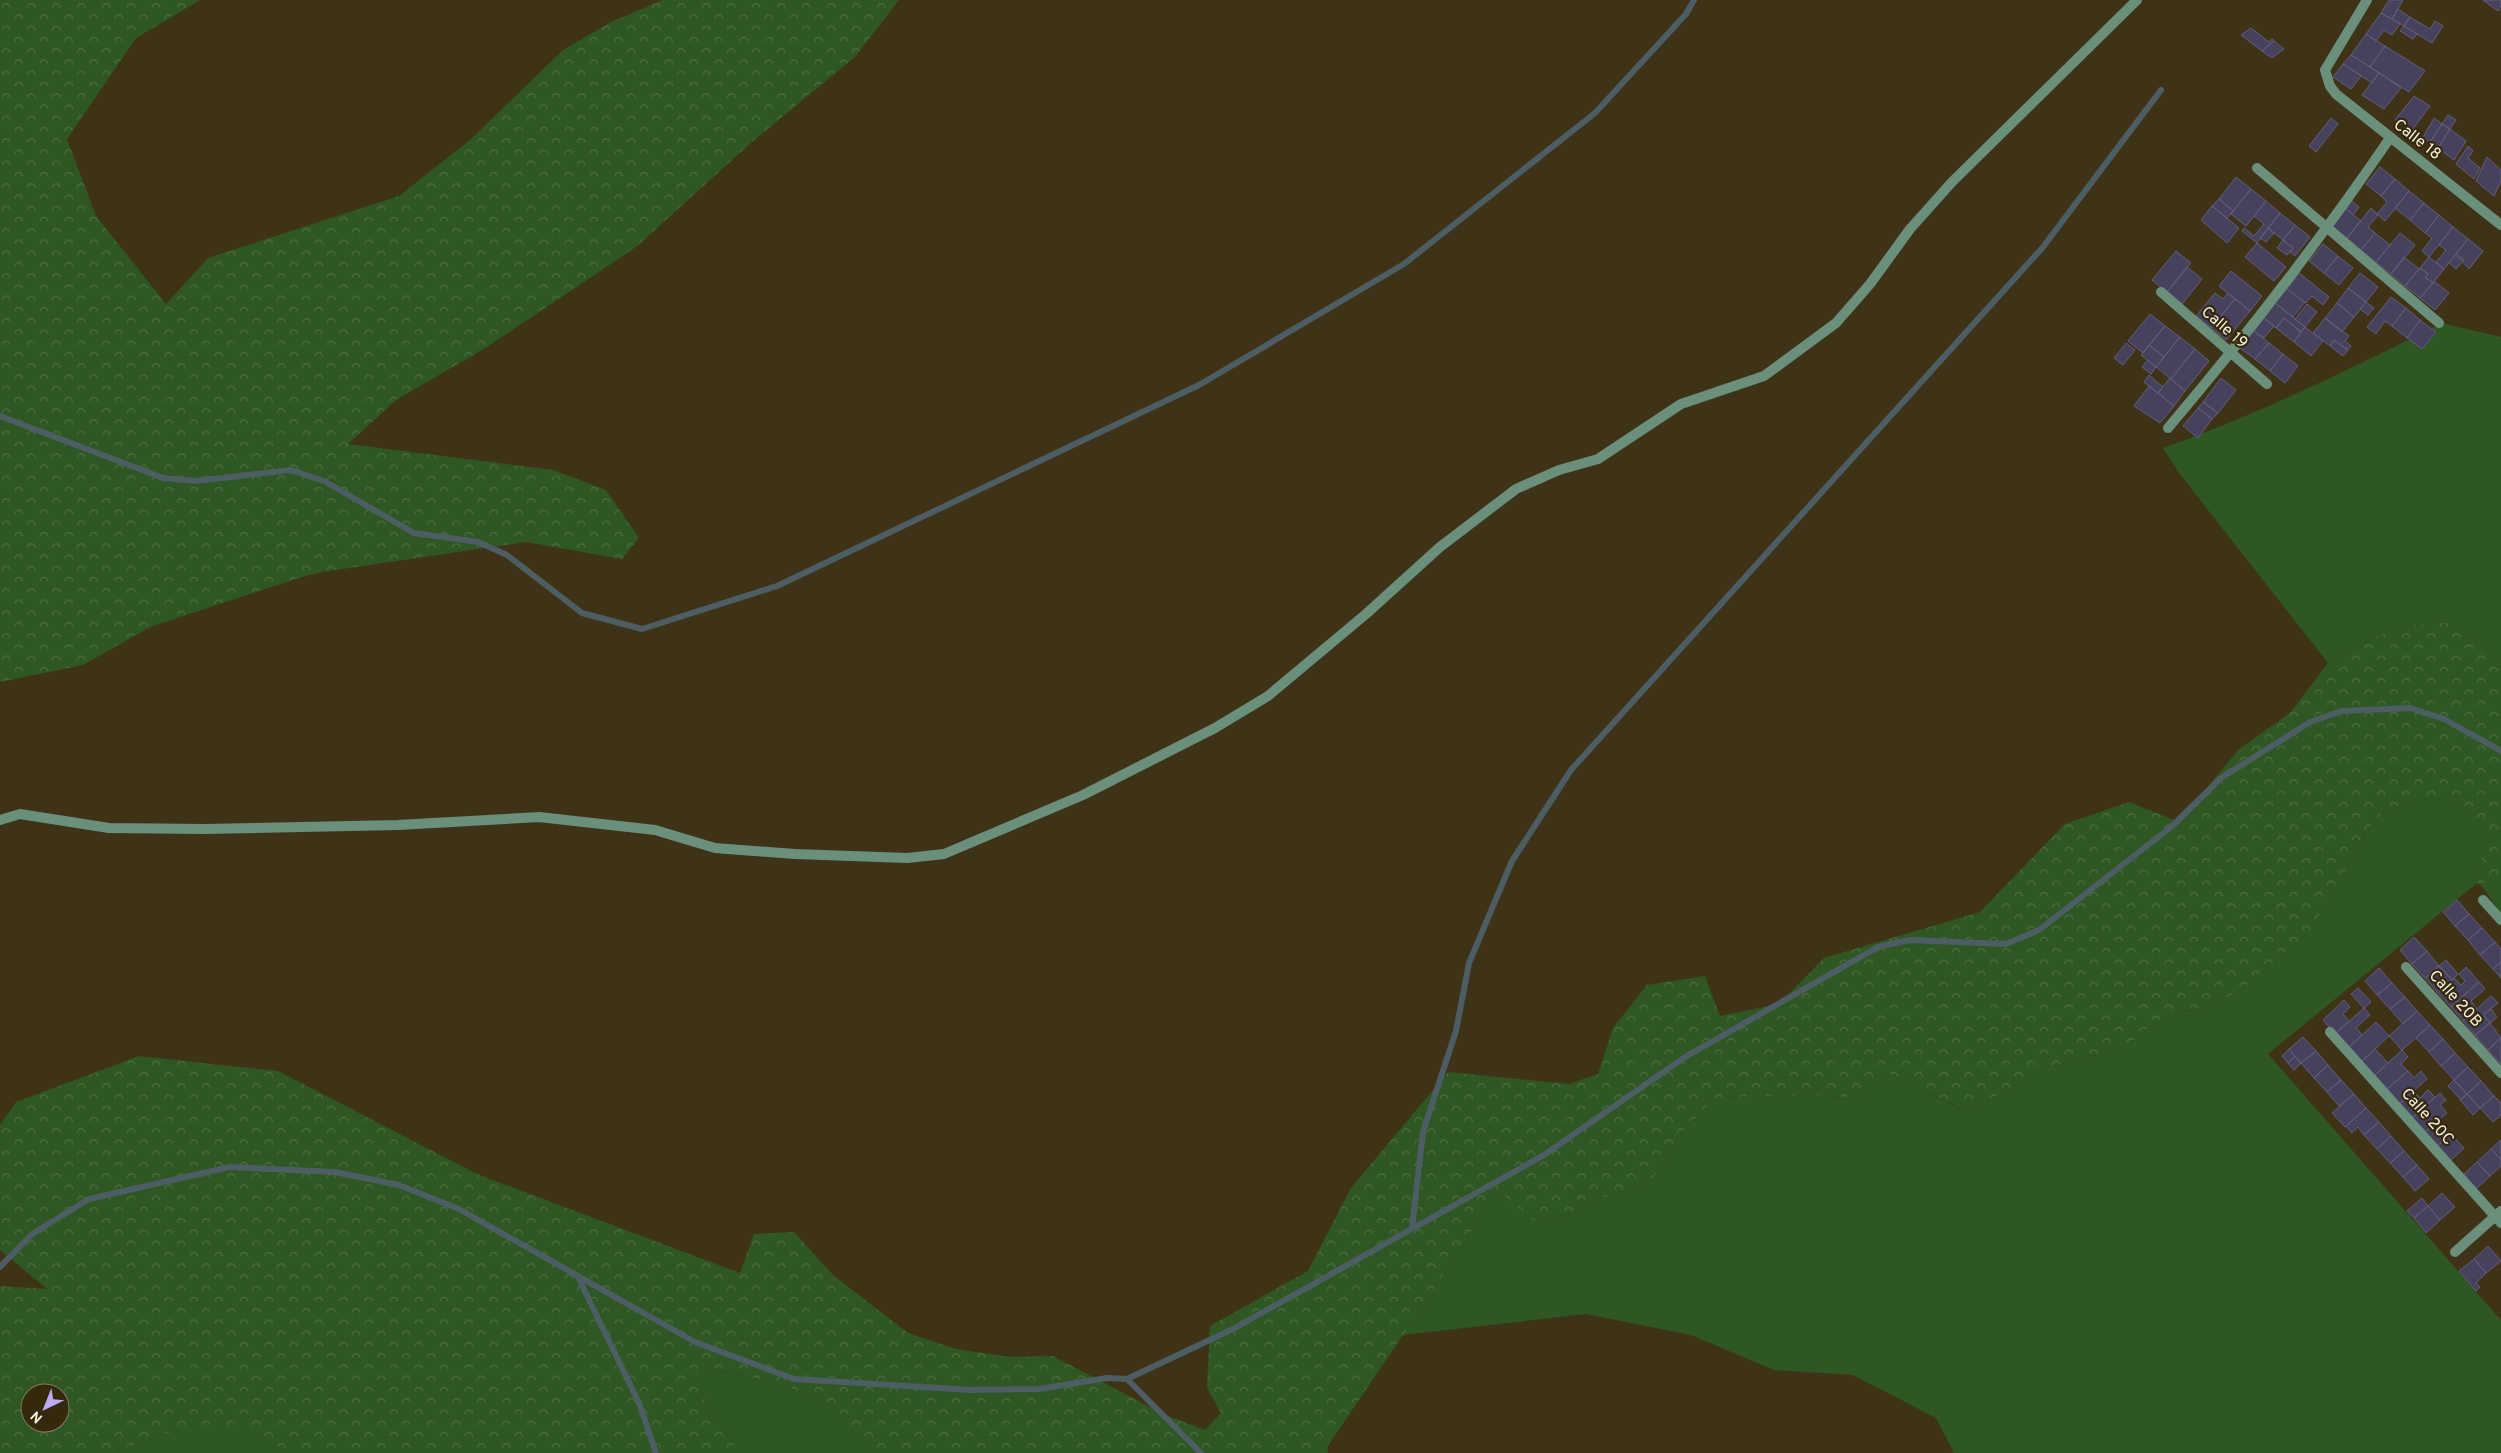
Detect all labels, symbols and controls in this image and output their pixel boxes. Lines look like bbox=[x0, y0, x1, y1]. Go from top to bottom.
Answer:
street label: Calle 18 bbox=[2389, 115, 2445, 165]
street label: Calle 19 bbox=[2197, 302, 2251, 354]
street label: Calle 20B bbox=[2424, 966, 2486, 1032]
street label: Calle 20C bbox=[2396, 1084, 2458, 1150]
north arrow bbox=[20, 1383, 70, 1433]
text: N bbox=[28, 1407, 47, 1426]

